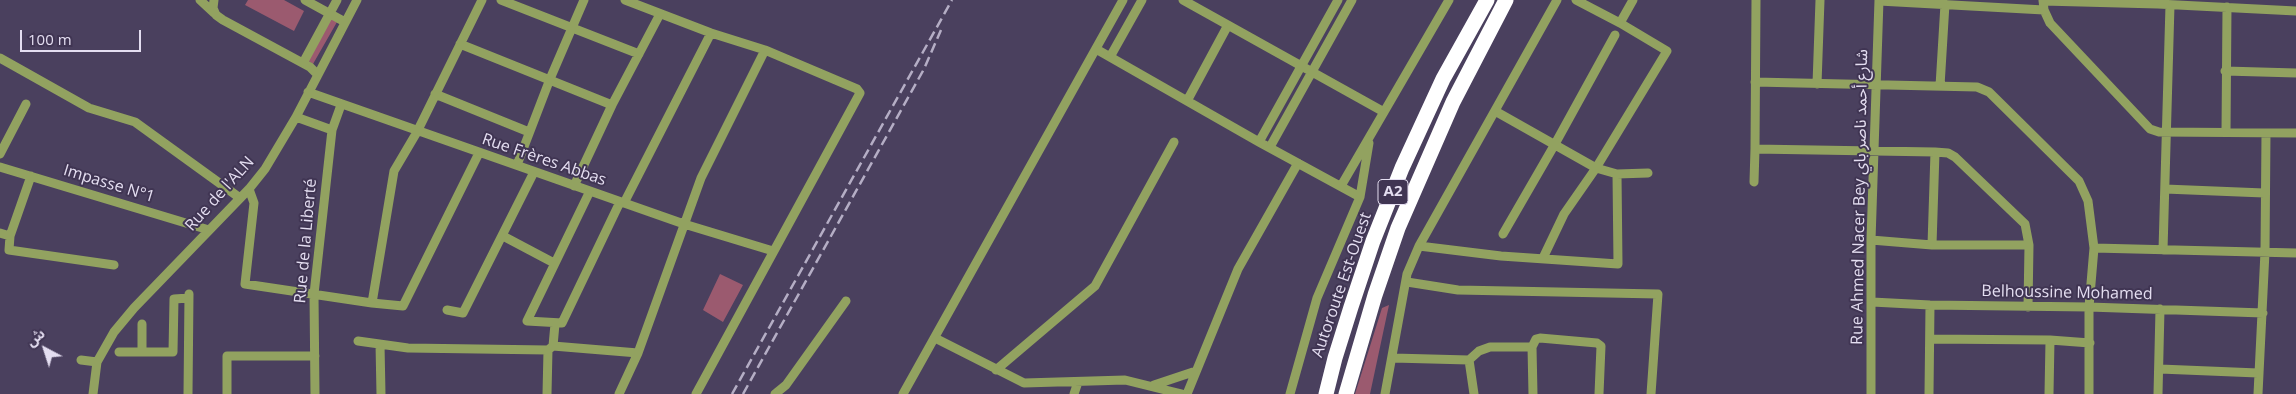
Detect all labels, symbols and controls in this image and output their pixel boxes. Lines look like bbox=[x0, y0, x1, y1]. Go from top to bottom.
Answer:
scale bar bbox=[22, 20, 144, 52]
text: 100 m bbox=[28, 29, 72, 49]
street label: Rue Ahmed Nacer Bey شارع أحمد ناصر باي bbox=[1848, 49, 1872, 345]
street label: Rue Frères Abbas bbox=[479, 130, 609, 190]
street label: Rue de l'ALN bbox=[181, 153, 259, 235]
street label: Impasse N°1 bbox=[61, 161, 157, 207]
street label: Rue de la Liberté bbox=[291, 178, 321, 304]
road number: A2 bbox=[1378, 180, 1408, 204]
street label: Autoroute Est-Ouest bbox=[1308, 210, 1376, 360]
street label: Belhoussine Mohamed bbox=[1981, 282, 2153, 304]
north arrow bbox=[20, 324, 70, 374]
text: ش bbox=[22, 324, 48, 351]

